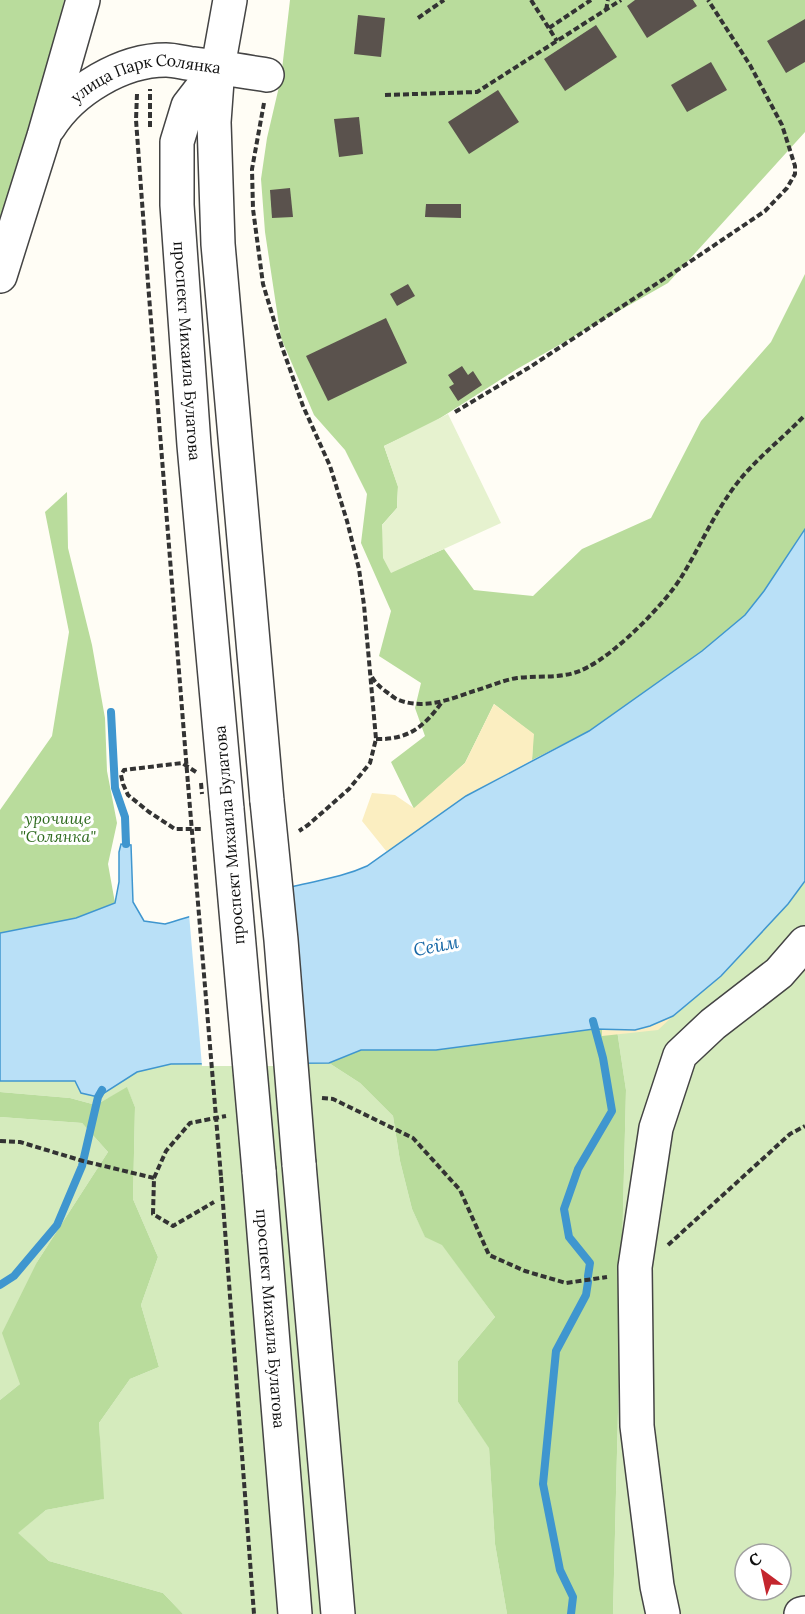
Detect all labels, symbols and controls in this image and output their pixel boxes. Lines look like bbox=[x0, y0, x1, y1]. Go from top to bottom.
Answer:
street label: улица Парк Солянка bbox=[66, 50, 222, 107]
street label: проспект Михаила Булатова bbox=[170, 240, 205, 461]
street label: проспект Михаила Булатова bbox=[209, 725, 249, 945]
park label: урочище "Солянка" bbox=[20, 808, 96, 846]
water label: Сейм bbox=[411, 930, 461, 961]
street label: проспект Михаила Булатова bbox=[252, 1208, 290, 1429]
north arrow bbox=[733, 1542, 793, 1602]
text: С bbox=[745, 1548, 765, 1571]

